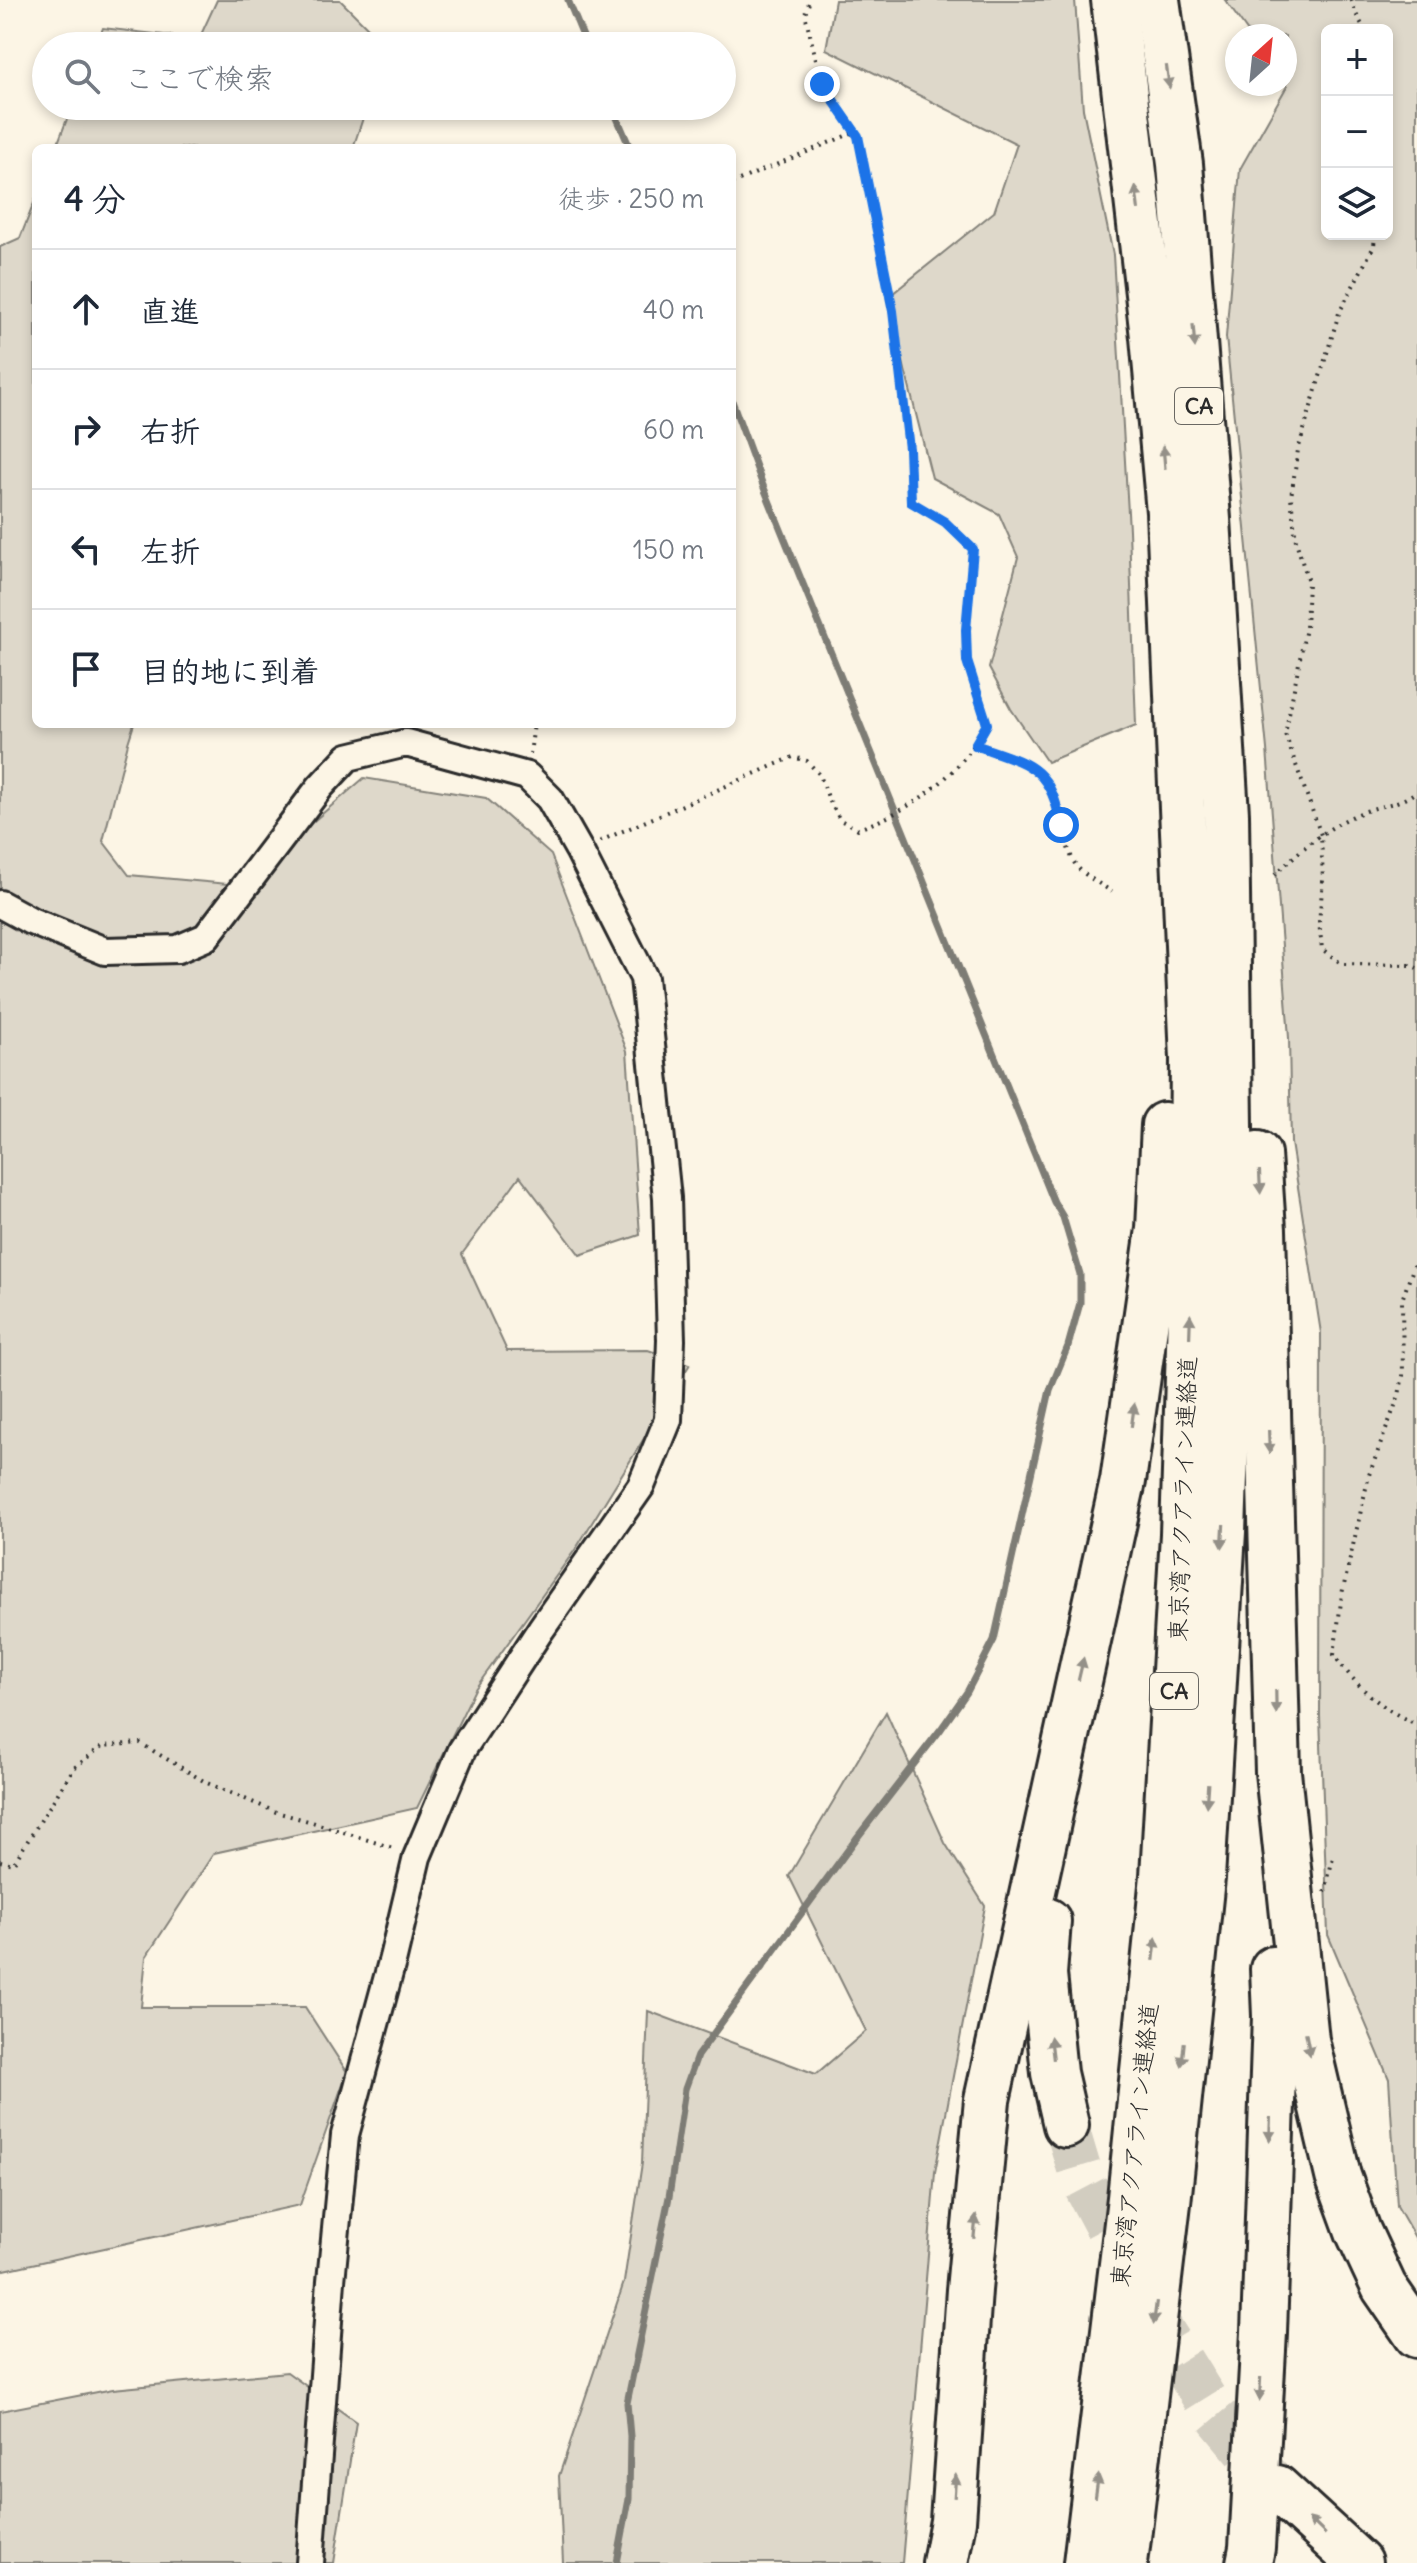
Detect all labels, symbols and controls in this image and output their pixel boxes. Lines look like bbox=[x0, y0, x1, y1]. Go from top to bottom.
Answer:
north arrow bbox=[1225, 24, 1297, 96]
map controls bbox=[1321, 24, 1393, 240]
button: + bbox=[1321, 24, 1393, 96]
search box bbox=[32, 32, 736, 120]
icon: search bbox=[60, 54, 104, 98]
text: ここで検索 bbox=[124, 59, 274, 97]
one-way arrow bbox=[1162, 65, 1175, 90]
route end bbox=[804, 66, 840, 102]
button: − bbox=[1321, 96, 1393, 168]
button: layers bbox=[1321, 168, 1393, 240]
text: 4 分 bbox=[64, 177, 126, 220]
text: 徒歩 · 250 m bbox=[559, 182, 704, 215]
one-way arrow bbox=[1131, 185, 1144, 210]
icon: ahead bbox=[64, 287, 108, 331]
text: 直進 bbox=[140, 292, 200, 330]
text: 40 m bbox=[643, 293, 704, 326]
one-way arrow bbox=[1188, 324, 1201, 349]
road number: CA bbox=[1175, 388, 1223, 424]
icon: right bbox=[64, 407, 108, 451]
text: 右折 bbox=[140, 412, 200, 450]
text: 60 m bbox=[643, 413, 704, 446]
one-way arrow bbox=[1157, 444, 1170, 469]
icon: left bbox=[64, 527, 108, 571]
text: 左折 bbox=[140, 532, 200, 570]
text: 150 m bbox=[633, 533, 704, 566]
icon: arrive bbox=[64, 647, 108, 691]
text: 目的地に到着 bbox=[140, 652, 320, 690]
route start bbox=[1043, 807, 1079, 843]
one-way arrow bbox=[1254, 1170, 1267, 1195]
one-way arrow bbox=[1183, 1313, 1196, 1338]
street label: 東京湾アクアライン連絡道 bbox=[1162, 1356, 1202, 1642]
one-way arrow bbox=[1127, 1402, 1140, 1427]
one-way arrow bbox=[1263, 1430, 1276, 1455]
one-way arrow bbox=[1216, 1524, 1229, 1549]
one-way arrow bbox=[1075, 1657, 1088, 1682]
road number: CA bbox=[1150, 1673, 1198, 1709]
one-way arrow bbox=[1270, 1690, 1283, 1715]
one-way arrow bbox=[1200, 1783, 1213, 1808]
one-way arrow bbox=[1149, 1936, 1162, 1961]
street label: 東京湾アクアライン連絡道 bbox=[1104, 2001, 1164, 2288]
one-way arrow bbox=[1302, 2032, 1314, 2057]
one-way arrow bbox=[1045, 2035, 1058, 2060]
one-way arrow bbox=[1177, 2042, 1190, 2067]
one-way arrow bbox=[1263, 2117, 1276, 2142]
one-way arrow bbox=[969, 2214, 982, 2239]
one-way arrow bbox=[1149, 2301, 1162, 2326]
one-way arrow bbox=[1254, 2377, 1267, 2402]
one-way arrow bbox=[949, 2473, 962, 2498]
one-way arrow bbox=[1090, 2473, 1103, 2498]
one-way arrow bbox=[1308, 2518, 1327, 2536]

